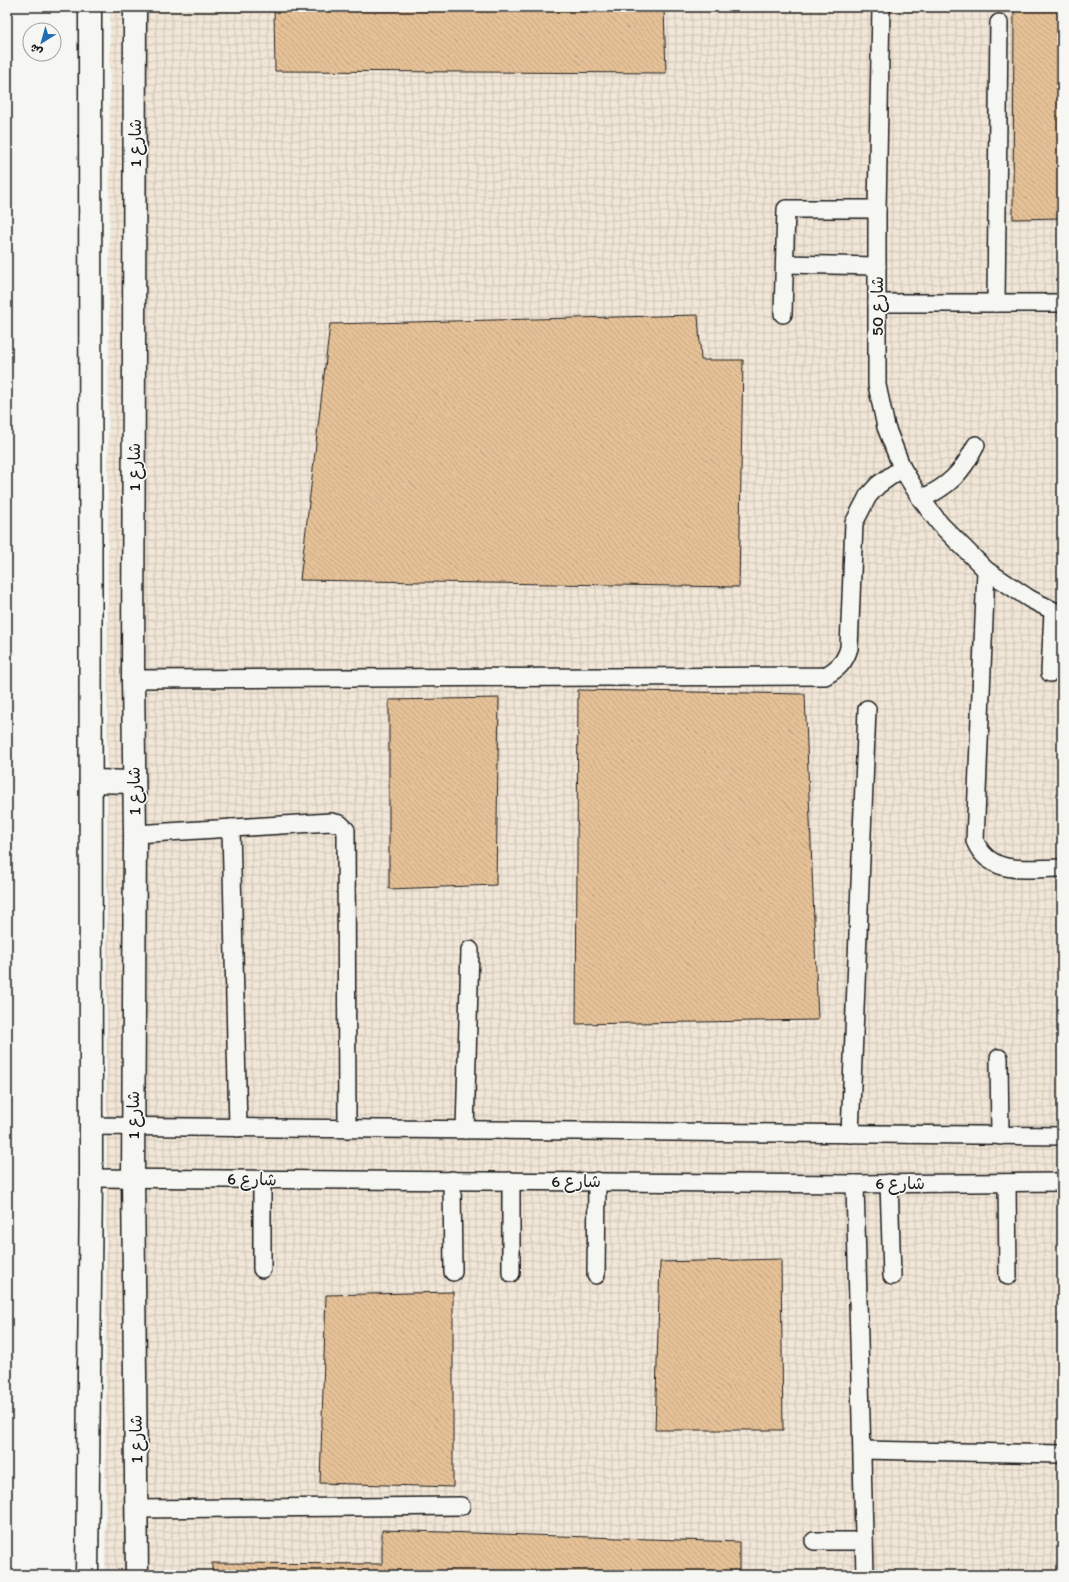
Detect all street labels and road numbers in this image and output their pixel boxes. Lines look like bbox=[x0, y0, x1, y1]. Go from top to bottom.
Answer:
street label: شارع 1 bbox=[125, 119, 147, 167]
street label: شارع 50 bbox=[867, 276, 889, 336]
street label: شارع 1 bbox=[124, 443, 146, 491]
street label: شارع 1 bbox=[124, 767, 146, 815]
street label: شارع 1 bbox=[123, 1091, 145, 1139]
street label: شارع 6 bbox=[227, 1169, 277, 1191]
street label: شارع 6 bbox=[551, 1171, 601, 1193]
street label: شارع 6 bbox=[875, 1173, 925, 1195]
street label: شارع 1 bbox=[126, 1415, 148, 1463]

